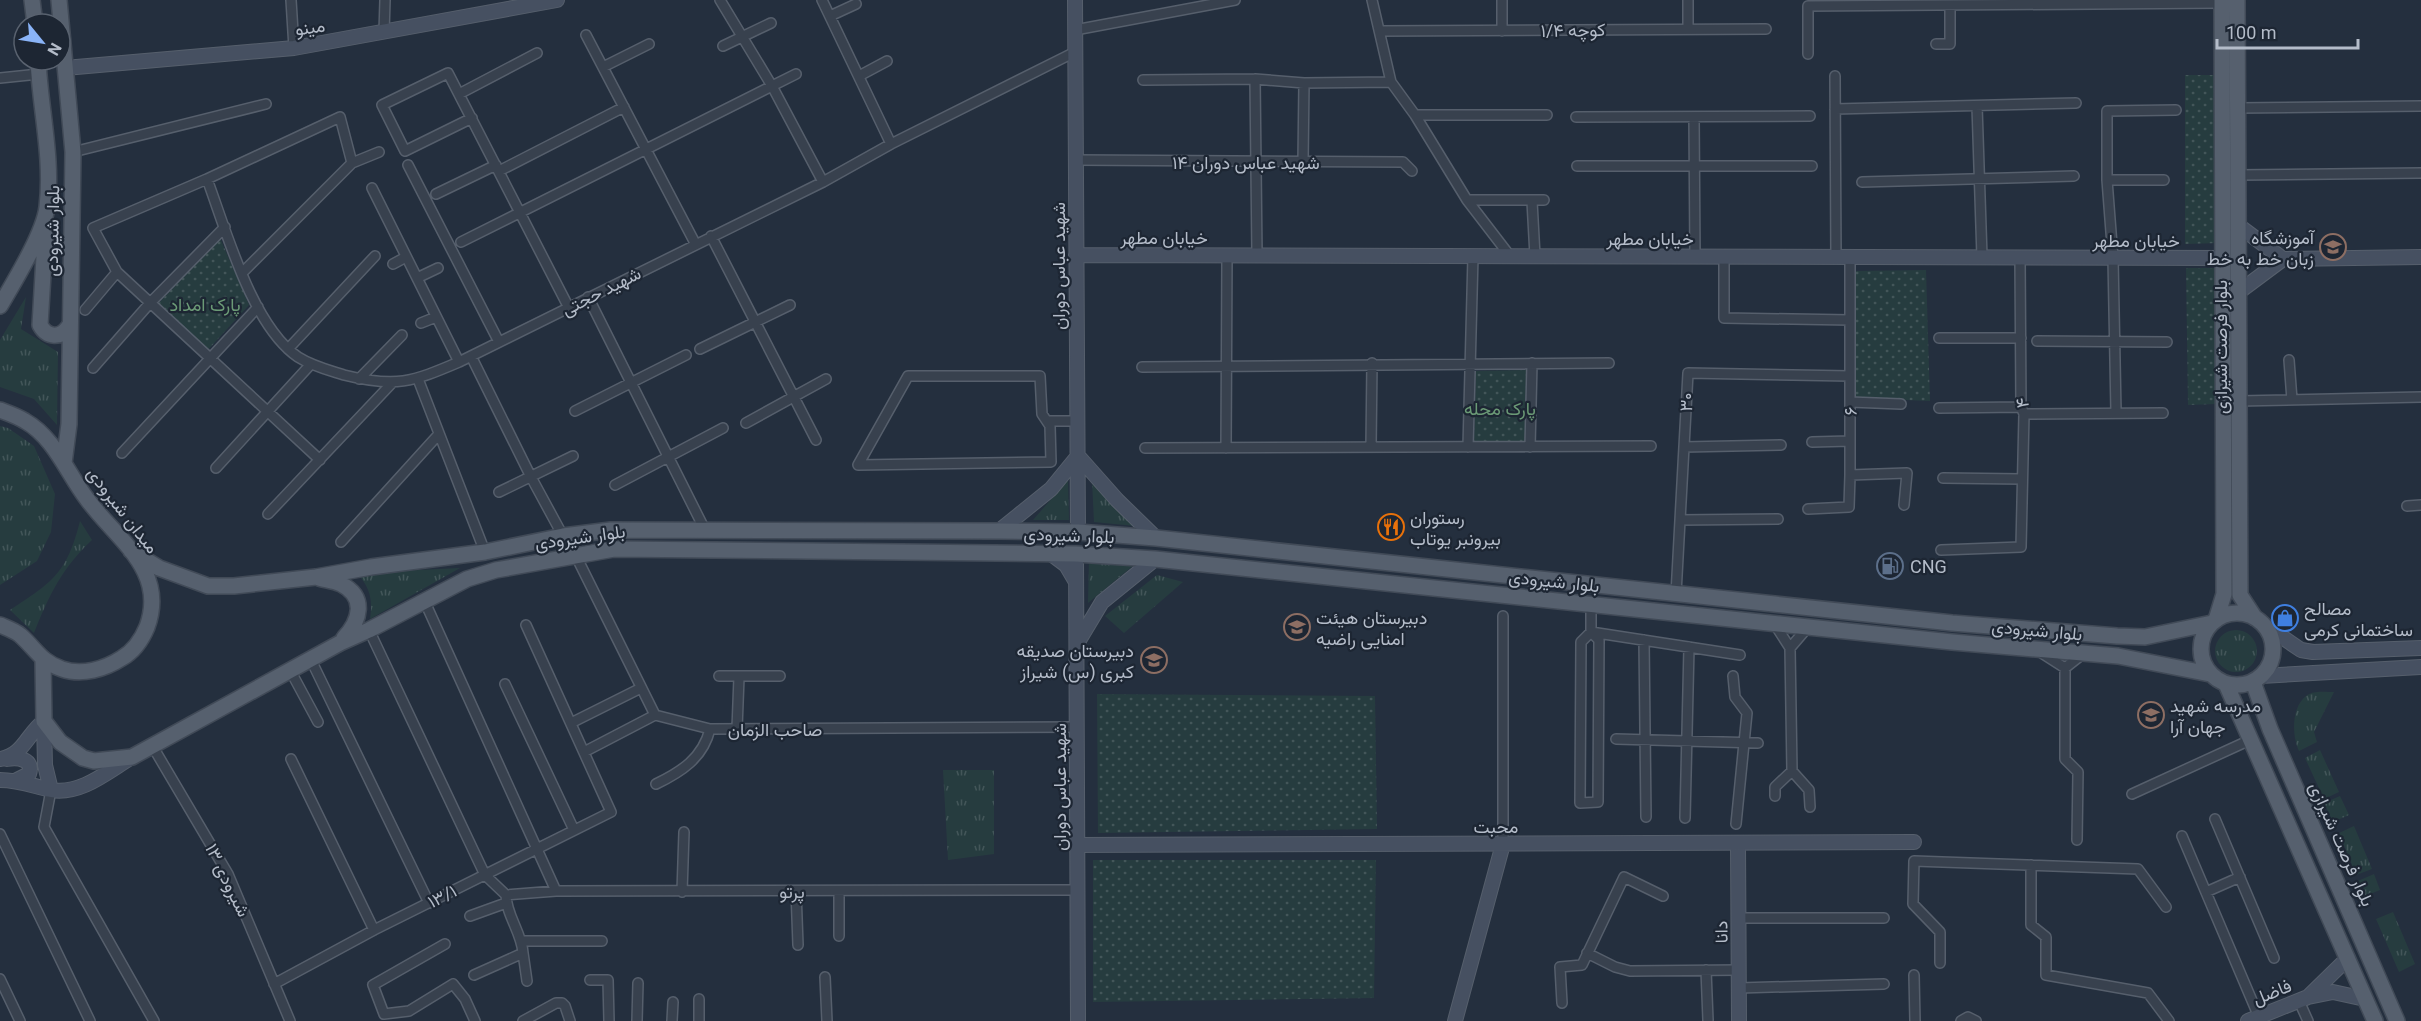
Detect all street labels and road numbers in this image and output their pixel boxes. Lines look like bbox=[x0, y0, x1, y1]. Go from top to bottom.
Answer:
street label: مینو bbox=[294, 15, 327, 40]
street label: کوچه ۱/۴ bbox=[1540, 19, 1606, 43]
street label: شهید عباس دوران ۱۴ bbox=[1172, 152, 1320, 174]
street label: بلوار شیرودی bbox=[41, 185, 64, 277]
street label: شهید عباس دوران bbox=[1048, 202, 1070, 330]
street label: خیابان مطهر bbox=[1119, 227, 1208, 249]
street label: خیابان مطهر bbox=[1605, 228, 1694, 250]
street label: خیابان مطهر bbox=[2091, 230, 2180, 252]
street label: شهید حجتی bbox=[558, 262, 645, 321]
street label: بلوار فرصت شیرازی bbox=[2210, 280, 2232, 414]
street label: ۳۰ bbox=[1675, 392, 1697, 412]
street label: ۴ bbox=[2011, 397, 2033, 409]
street label: ۶ bbox=[1840, 406, 1861, 415]
street label: میدان شیرودی bbox=[82, 463, 163, 558]
street label: بلوار شیرودی bbox=[533, 520, 627, 555]
street label: بلوار شیرودی bbox=[1023, 523, 1115, 548]
street label: بلوار شیرودی bbox=[1507, 566, 1600, 597]
street label: بلوار شیرودی bbox=[1991, 616, 2083, 645]
street label: صاحب الزمان bbox=[728, 719, 822, 741]
street label: شهید عباس دوران bbox=[1049, 723, 1071, 851]
street label: بلوار فرصت شیرازی bbox=[2304, 779, 2379, 910]
street label: محبت bbox=[1474, 816, 1518, 837]
street label: شیرودی ۱۳ bbox=[200, 840, 255, 920]
street label: ۱۳/۱ bbox=[424, 880, 460, 912]
street label: پرتو bbox=[779, 881, 805, 904]
street label: دانا bbox=[1710, 920, 1732, 944]
street label: فاضل bbox=[2249, 975, 2295, 1010]

